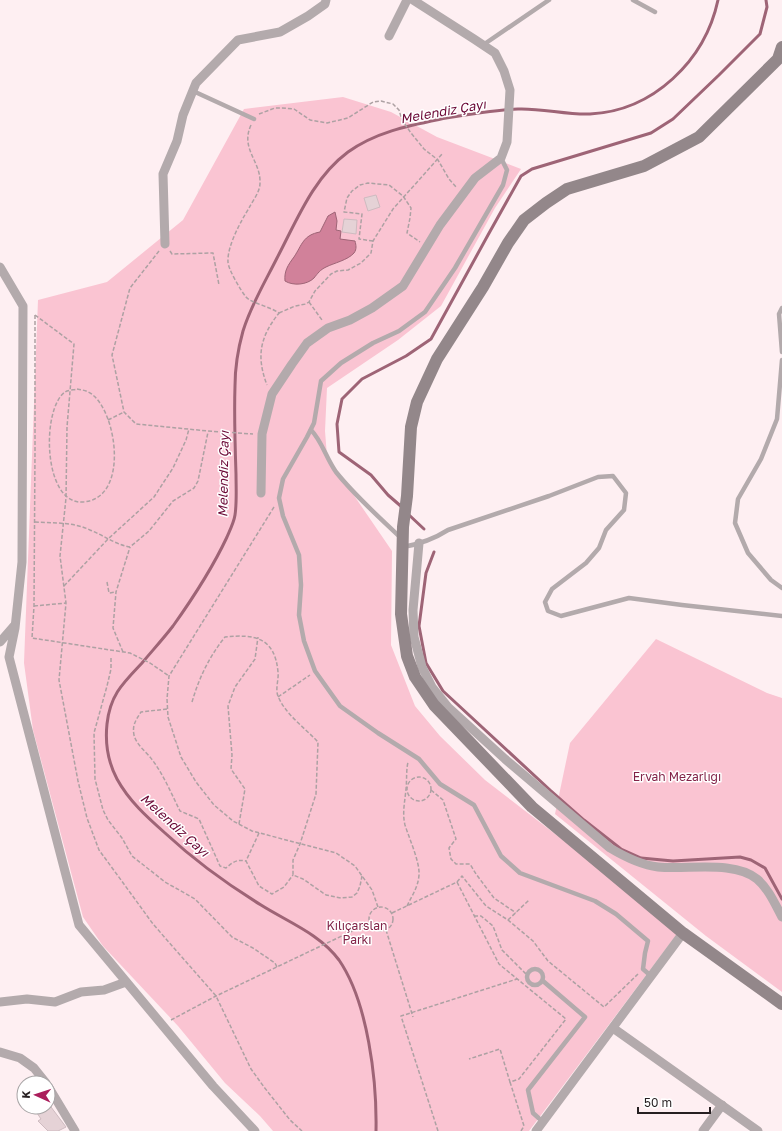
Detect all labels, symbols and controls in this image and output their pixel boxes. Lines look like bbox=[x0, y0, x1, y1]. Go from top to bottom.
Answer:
water label: Melendiz Çayı bbox=[399, 95, 488, 126]
water label: Melendiz Çayı bbox=[214, 429, 232, 517]
park label: Ervah Mezarlığı bbox=[633, 769, 721, 784]
water label: Melendiz Çayı bbox=[138, 790, 214, 861]
park label: Kılıçarslan Parkı bbox=[327, 918, 387, 947]
north arrow bbox=[16, 1075, 56, 1115]
scale bar bbox=[638, 1089, 710, 1115]
text: K bbox=[19, 1090, 32, 1099]
text: 50 m bbox=[644, 1095, 672, 1110]

